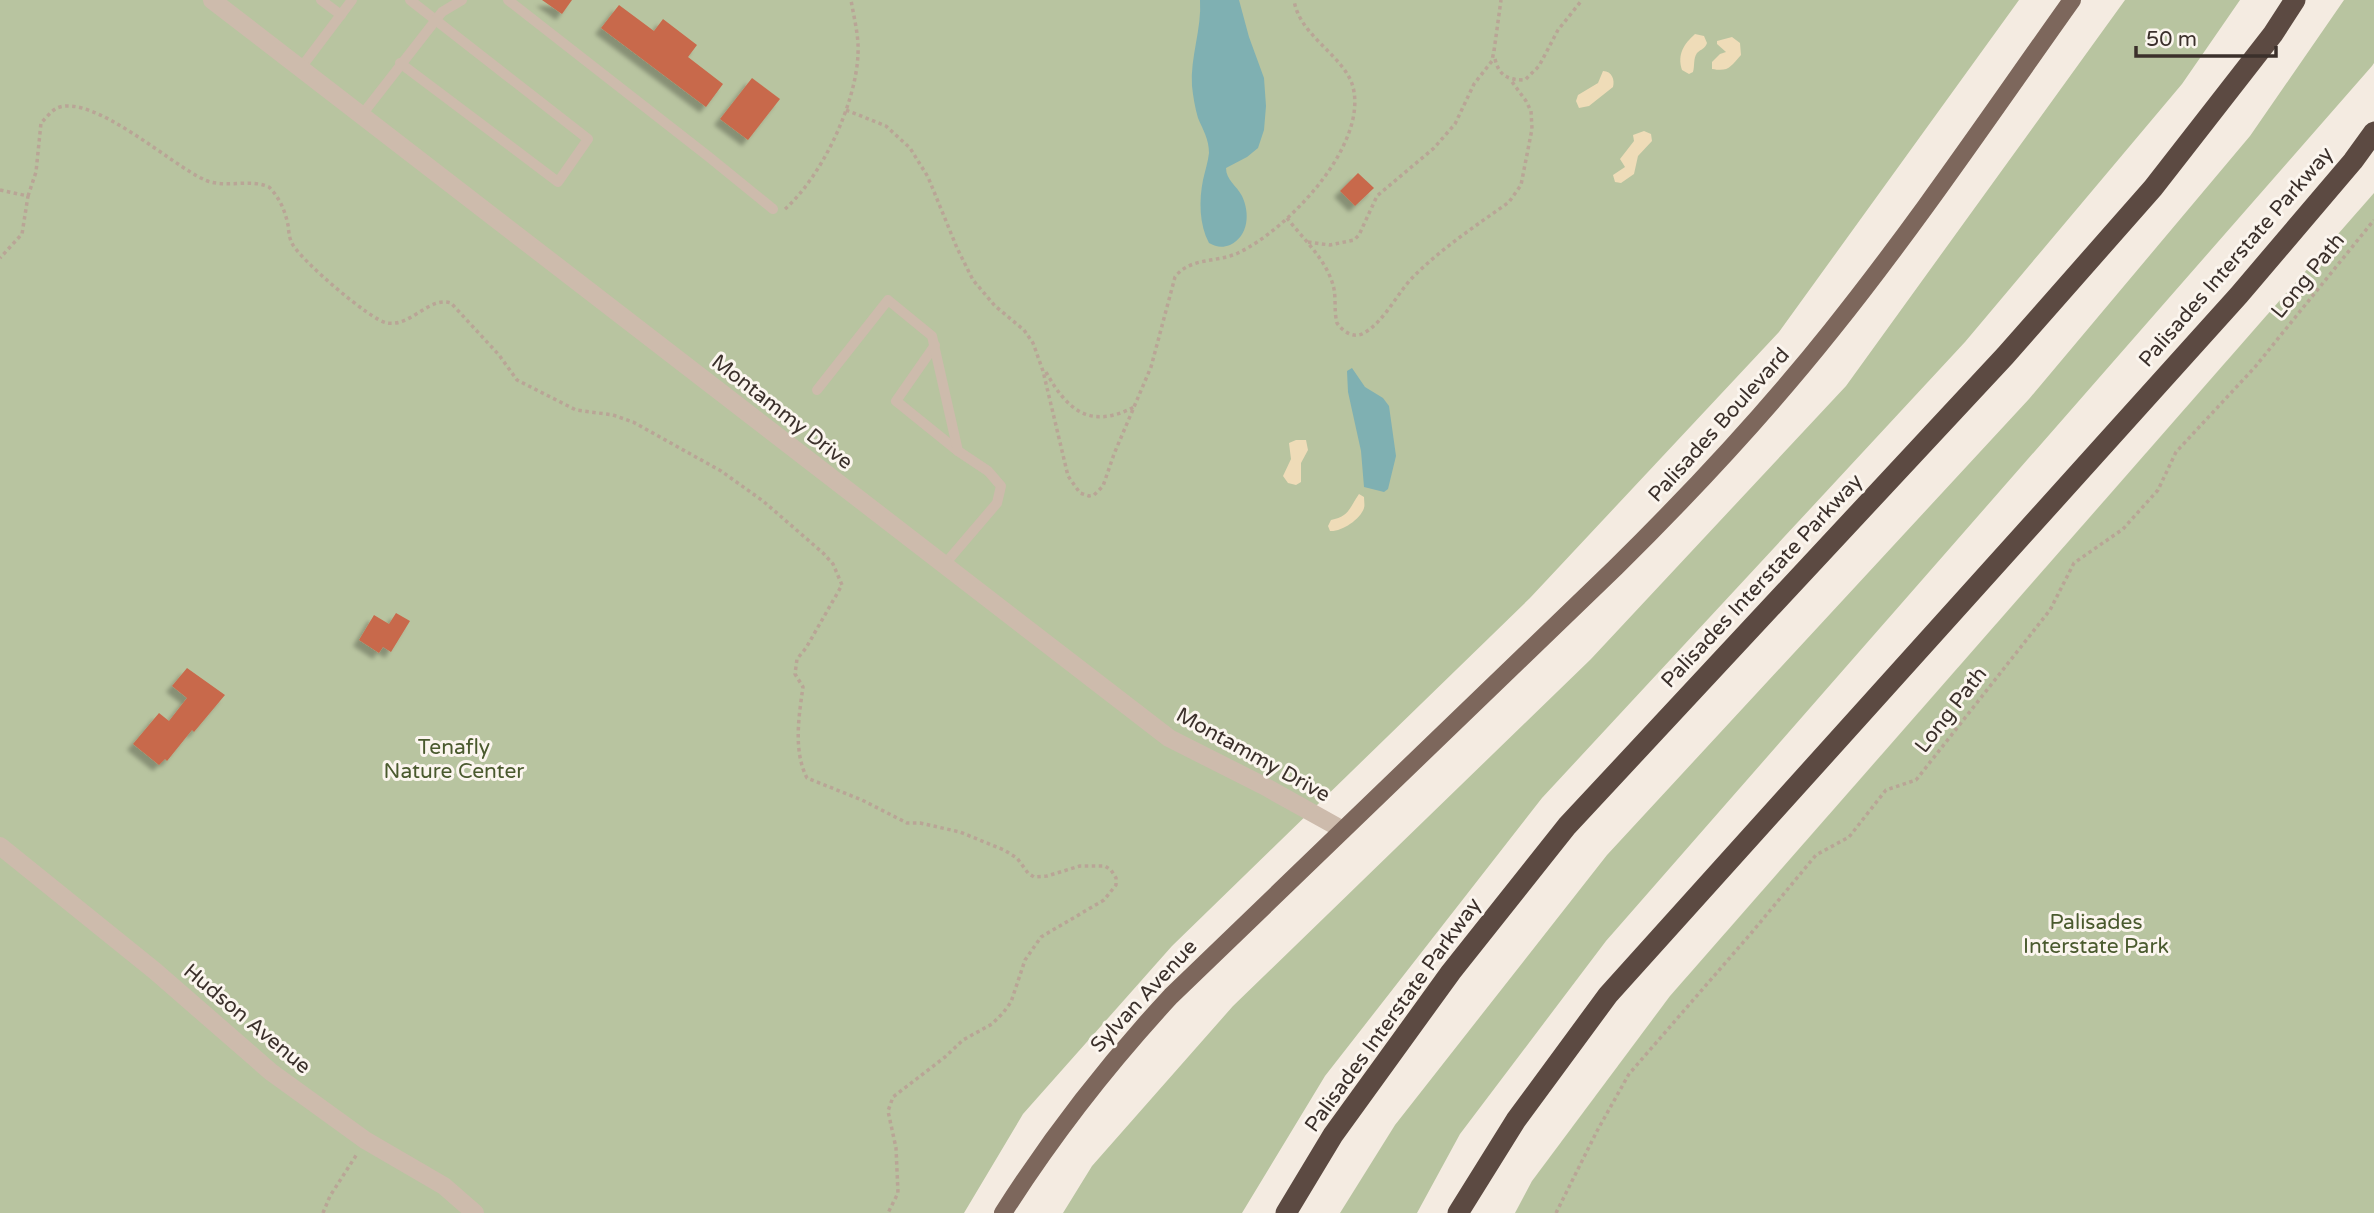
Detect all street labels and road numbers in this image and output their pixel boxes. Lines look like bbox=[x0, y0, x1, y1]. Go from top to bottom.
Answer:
street label: Palisades Interstate Parkway bbox=[2134, 142, 2338, 372]
street label: Long Path bbox=[2266, 228, 2350, 324]
street label: Palisades Boulevard bbox=[1643, 343, 1795, 507]
street label: Montammy Drive bbox=[707, 349, 858, 475]
street label: Palisades Interstate Parkway bbox=[1656, 469, 1868, 693]
street label: Long Path bbox=[1910, 662, 1992, 758]
street label: Montammy Drive bbox=[1172, 702, 1334, 808]
street label: Palisades Interstate Parkway bbox=[1300, 893, 1486, 1137]
street label: Sylvan Avenue bbox=[1085, 934, 1203, 1058]
street label: Hudson Avenue bbox=[178, 959, 316, 1079]

